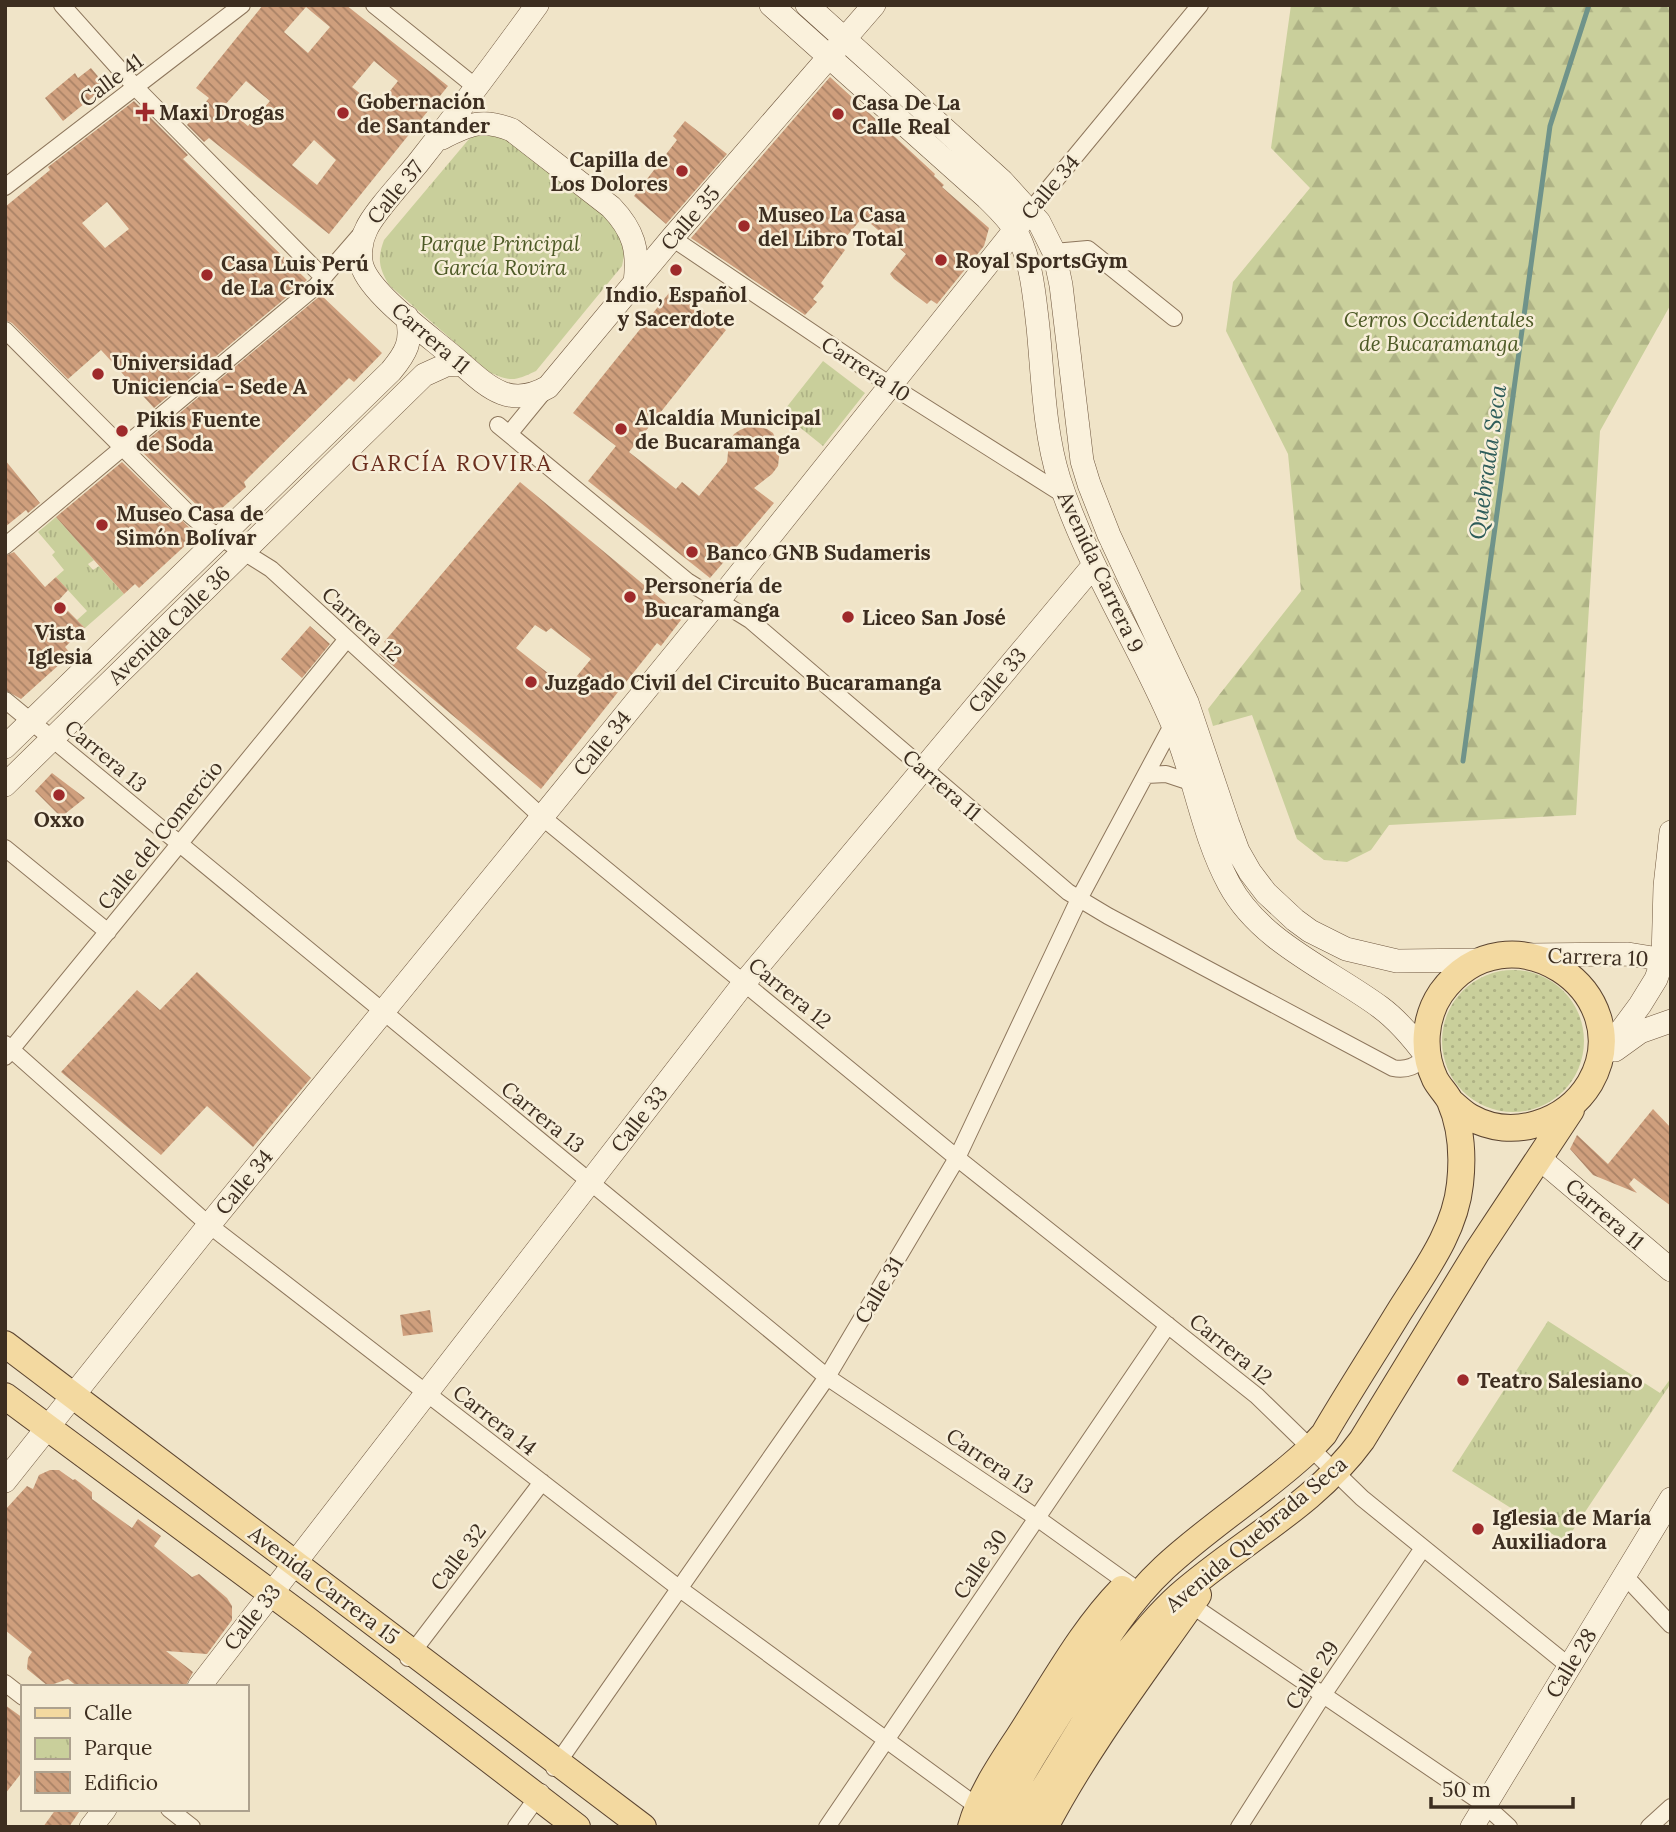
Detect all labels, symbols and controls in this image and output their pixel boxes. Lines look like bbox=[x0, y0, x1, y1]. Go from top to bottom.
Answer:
street label: Calle 41 bbox=[74, 47, 148, 113]
place label: Gobernación de Santander bbox=[357, 88, 490, 139]
place label: Casa De La Calle Real bbox=[852, 89, 961, 140]
place label: Maxi Drogas bbox=[159, 99, 285, 126]
marker: Maxi Drogas bbox=[137, 104, 153, 120]
marker: Gobernación de Santander bbox=[335, 105, 351, 121]
marker: Casa De La Calle Real bbox=[830, 106, 846, 122]
place label: Capilla de Los Dolores bbox=[550, 146, 668, 197]
street label: Calle 34 bbox=[1015, 149, 1085, 225]
street label: Calle 37 bbox=[361, 154, 429, 230]
marker: Capilla de Los Dolores bbox=[674, 163, 690, 179]
street label: Calle 35 bbox=[655, 180, 725, 256]
place label: Museo La Casa del Libro Total bbox=[758, 201, 906, 252]
marker: Museo La Casa del Libro Total bbox=[736, 218, 752, 234]
park label: Parque Principal García Rovira bbox=[420, 230, 580, 281]
place label: Royal SportsGym bbox=[955, 247, 1128, 274]
place label: Casa Luis Perú de La Croix bbox=[221, 250, 369, 301]
marker: Royal SportsGym bbox=[933, 252, 949, 268]
marker: Indio, Español y Sacerdote bbox=[668, 262, 684, 278]
marker: Casa Luis Perú de La Croix bbox=[199, 267, 215, 283]
place label: Indio, Español y Sacerdote bbox=[605, 281, 747, 332]
street label: Carrera 11 bbox=[386, 296, 476, 380]
park label: Cerros Occidentales de Bucaramanga bbox=[1344, 306, 1534, 357]
street label: Carrera 10 bbox=[816, 330, 916, 408]
place label: Universidad Uniciencia - Sede A bbox=[112, 349, 307, 400]
marker: Universidad Uniciencia - Sede A bbox=[90, 366, 106, 382]
water label: Quebrada Seca bbox=[1462, 382, 1512, 541]
place label: Alcaldía Municipal de Bucaramanga bbox=[635, 404, 821, 455]
place label: Pikis Fuente de Soda bbox=[136, 406, 261, 457]
marker: Alcaldía Municipal de Bucaramanga bbox=[613, 421, 629, 437]
marker: Pikis Fuente de Soda bbox=[114, 423, 130, 439]
district label: GARCÍA ROVIRA bbox=[351, 448, 553, 477]
street label: Avenida Carrera 9 bbox=[1051, 486, 1150, 657]
place label: Museo Casa de Simón Bolívar bbox=[116, 500, 264, 551]
marker: Museo Casa de Simón Bolívar bbox=[94, 517, 110, 533]
place label: Banco GNB Sudameris bbox=[706, 539, 931, 566]
marker: Banco GNB Sudameris bbox=[684, 544, 700, 560]
street label: Avenida Calle 36 bbox=[101, 560, 236, 691]
place label: Personería de Bucaramanga bbox=[644, 572, 782, 623]
street label: Carrera 12 bbox=[316, 581, 408, 667]
marker: Personería de Bucaramanga bbox=[622, 589, 638, 605]
marker: Vista Iglesia bbox=[52, 600, 68, 616]
place label: Liceo San José bbox=[862, 604, 1006, 631]
marker: Liceo San José bbox=[840, 609, 856, 625]
place label: Vista Iglesia bbox=[27, 619, 93, 670]
street label: Calle 33 bbox=[962, 642, 1032, 718]
place label: Juzgado Civil del Circuito Bucaramanga bbox=[545, 669, 941, 696]
marker: Juzgado Civil del Circuito Bucaramanga bbox=[523, 674, 539, 690]
street label: Calle 34 bbox=[567, 705, 637, 781]
street label: Carrera 13 bbox=[59, 714, 153, 798]
street label: Carrera 11 bbox=[897, 743, 987, 827]
street label: Calle del Comercio bbox=[91, 755, 229, 915]
marker: Oxxo bbox=[51, 787, 67, 803]
place label: Oxxo bbox=[34, 806, 84, 833]
street label: Carrera 10 bbox=[1547, 942, 1649, 972]
street label: Carrera 12 bbox=[743, 951, 837, 1035]
street label: Carrera 13 bbox=[496, 1075, 590, 1159]
street label: Calle 33 bbox=[605, 1080, 673, 1158]
street label: Calle 34 bbox=[209, 1144, 279, 1220]
street label: Carrera 11 bbox=[1560, 1172, 1650, 1256]
street label: Calle 31 bbox=[849, 1252, 909, 1328]
street label: Carrera 12 bbox=[1184, 1307, 1278, 1391]
place label: Teatro Salesiano bbox=[1477, 1367, 1643, 1394]
marker: Teatro Salesiano bbox=[1455, 1372, 1471, 1388]
street label: Carrera 14 bbox=[448, 1379, 542, 1461]
street label: Carrera 13 bbox=[941, 1422, 1039, 1500]
street label: Avenida Quebrada Seca bbox=[1159, 1450, 1352, 1619]
place label: Iglesia de María Auxiliadora bbox=[1492, 1504, 1651, 1555]
street label: Calle 32 bbox=[424, 1518, 492, 1596]
street label: Avenida Carrera 15 bbox=[243, 1519, 405, 1650]
marker: Iglesia de María Auxiliadora bbox=[1470, 1521, 1486, 1537]
street label: Calle 30 bbox=[947, 1524, 1013, 1604]
street label: Calle 33 bbox=[218, 1578, 286, 1656]
street label: Calle 28 bbox=[1540, 1623, 1602, 1703]
street label: Calle 29 bbox=[1279, 1635, 1345, 1715]
legend bbox=[21, 1685, 248, 1811]
text: Calle bbox=[84, 1699, 132, 1726]
text: Parque bbox=[84, 1734, 152, 1761]
scale bar bbox=[1431, 1766, 1573, 1810]
text: Edificio bbox=[84, 1769, 158, 1796]
text: 50 m bbox=[1442, 1776, 1491, 1803]

